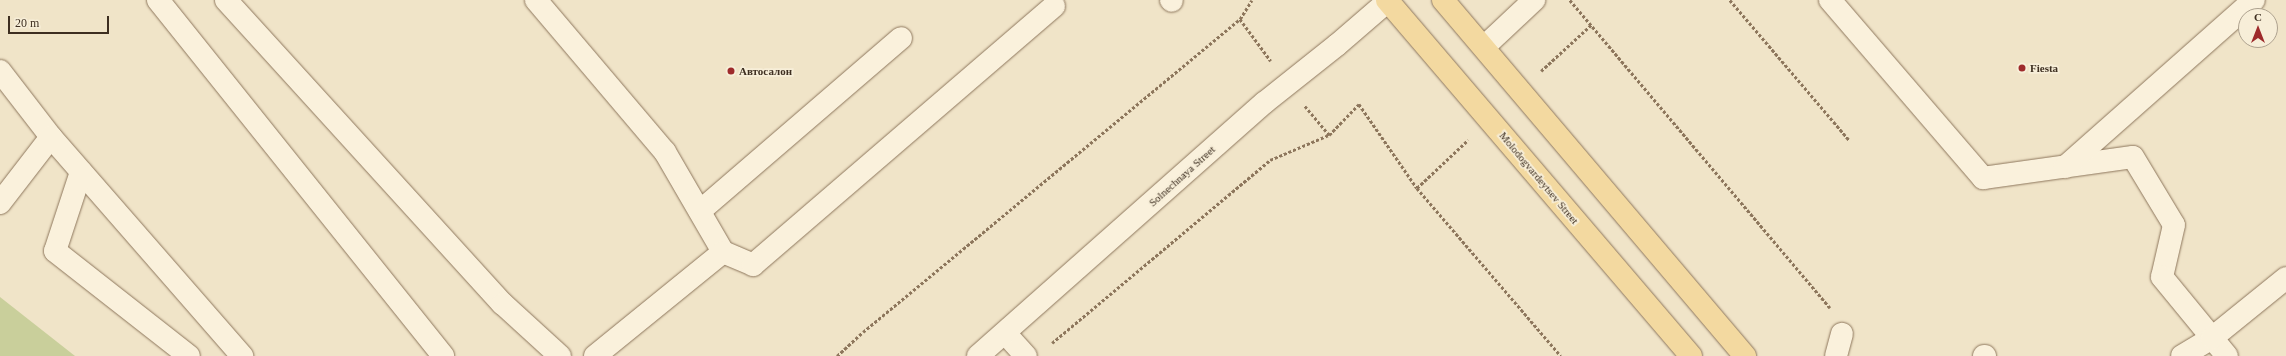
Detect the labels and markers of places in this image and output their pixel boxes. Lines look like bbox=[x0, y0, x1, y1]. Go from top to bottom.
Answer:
place label: Fiesta bbox=[2030, 61, 2058, 75]
marker: Fiesta bbox=[2017, 63, 2027, 73]
place label: Автосалон bbox=[739, 64, 792, 78]
marker: Автосалон bbox=[726, 66, 736, 76]

